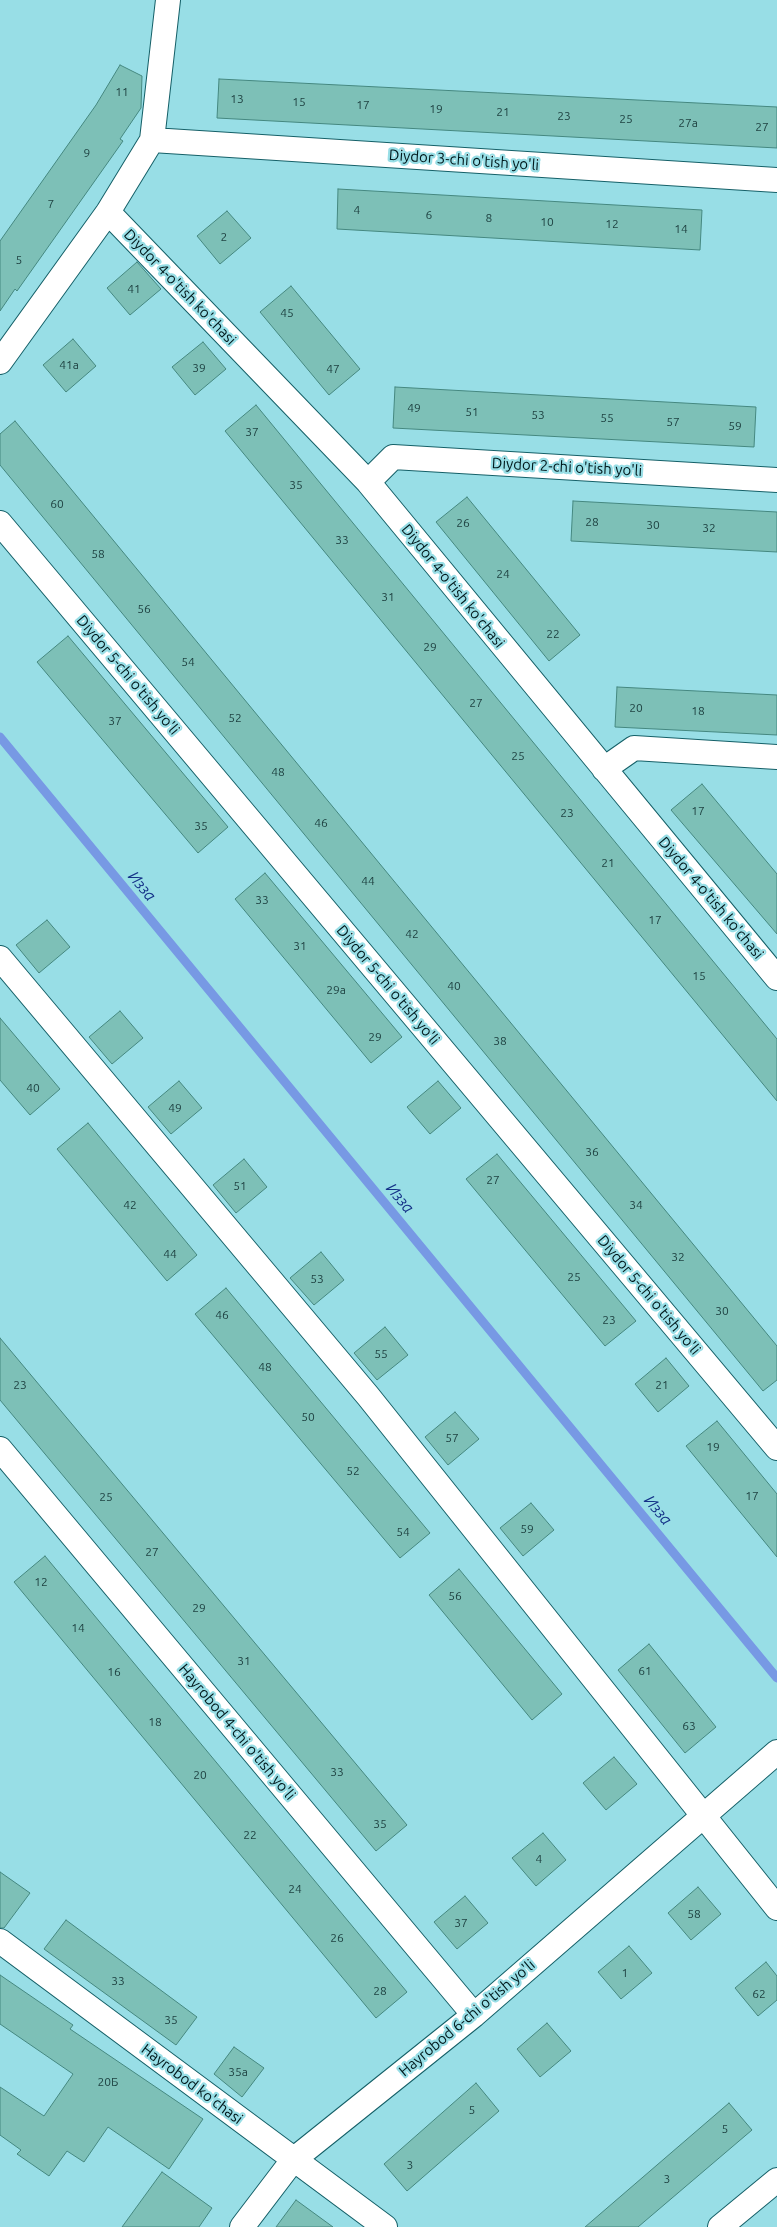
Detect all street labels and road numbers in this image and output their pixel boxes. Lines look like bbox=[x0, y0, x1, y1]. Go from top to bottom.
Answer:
street label: Diydor 3-chi o'tish yo'li bbox=[388, 146, 540, 174]
street label: Diydor 4-o'tish ko'chasi bbox=[120, 225, 240, 349]
street label: Diydor 2-chi o'tish yo'li bbox=[491, 454, 643, 480]
street label: Diydor 4-o'tish ko'chasi bbox=[398, 521, 508, 651]
street label: Diydor 5-chi o'tish yo'li bbox=[73, 612, 183, 738]
street label: Diydor 4-o'tish ko'chasi bbox=[655, 833, 767, 963]
street label: Diydor 5-chi o'tish yo'li bbox=[333, 922, 443, 1048]
street label: Diydor 5-chi o'tish yo'li bbox=[594, 1232, 704, 1358]
street label: Hayrobod 4-chi o'tish yo'li bbox=[175, 1660, 299, 1804]
street label: Hayrobod 6-chi o'tish yo'li bbox=[395, 1956, 539, 2080]
street label: Hayrobod ko'chasi bbox=[138, 2040, 246, 2128]

